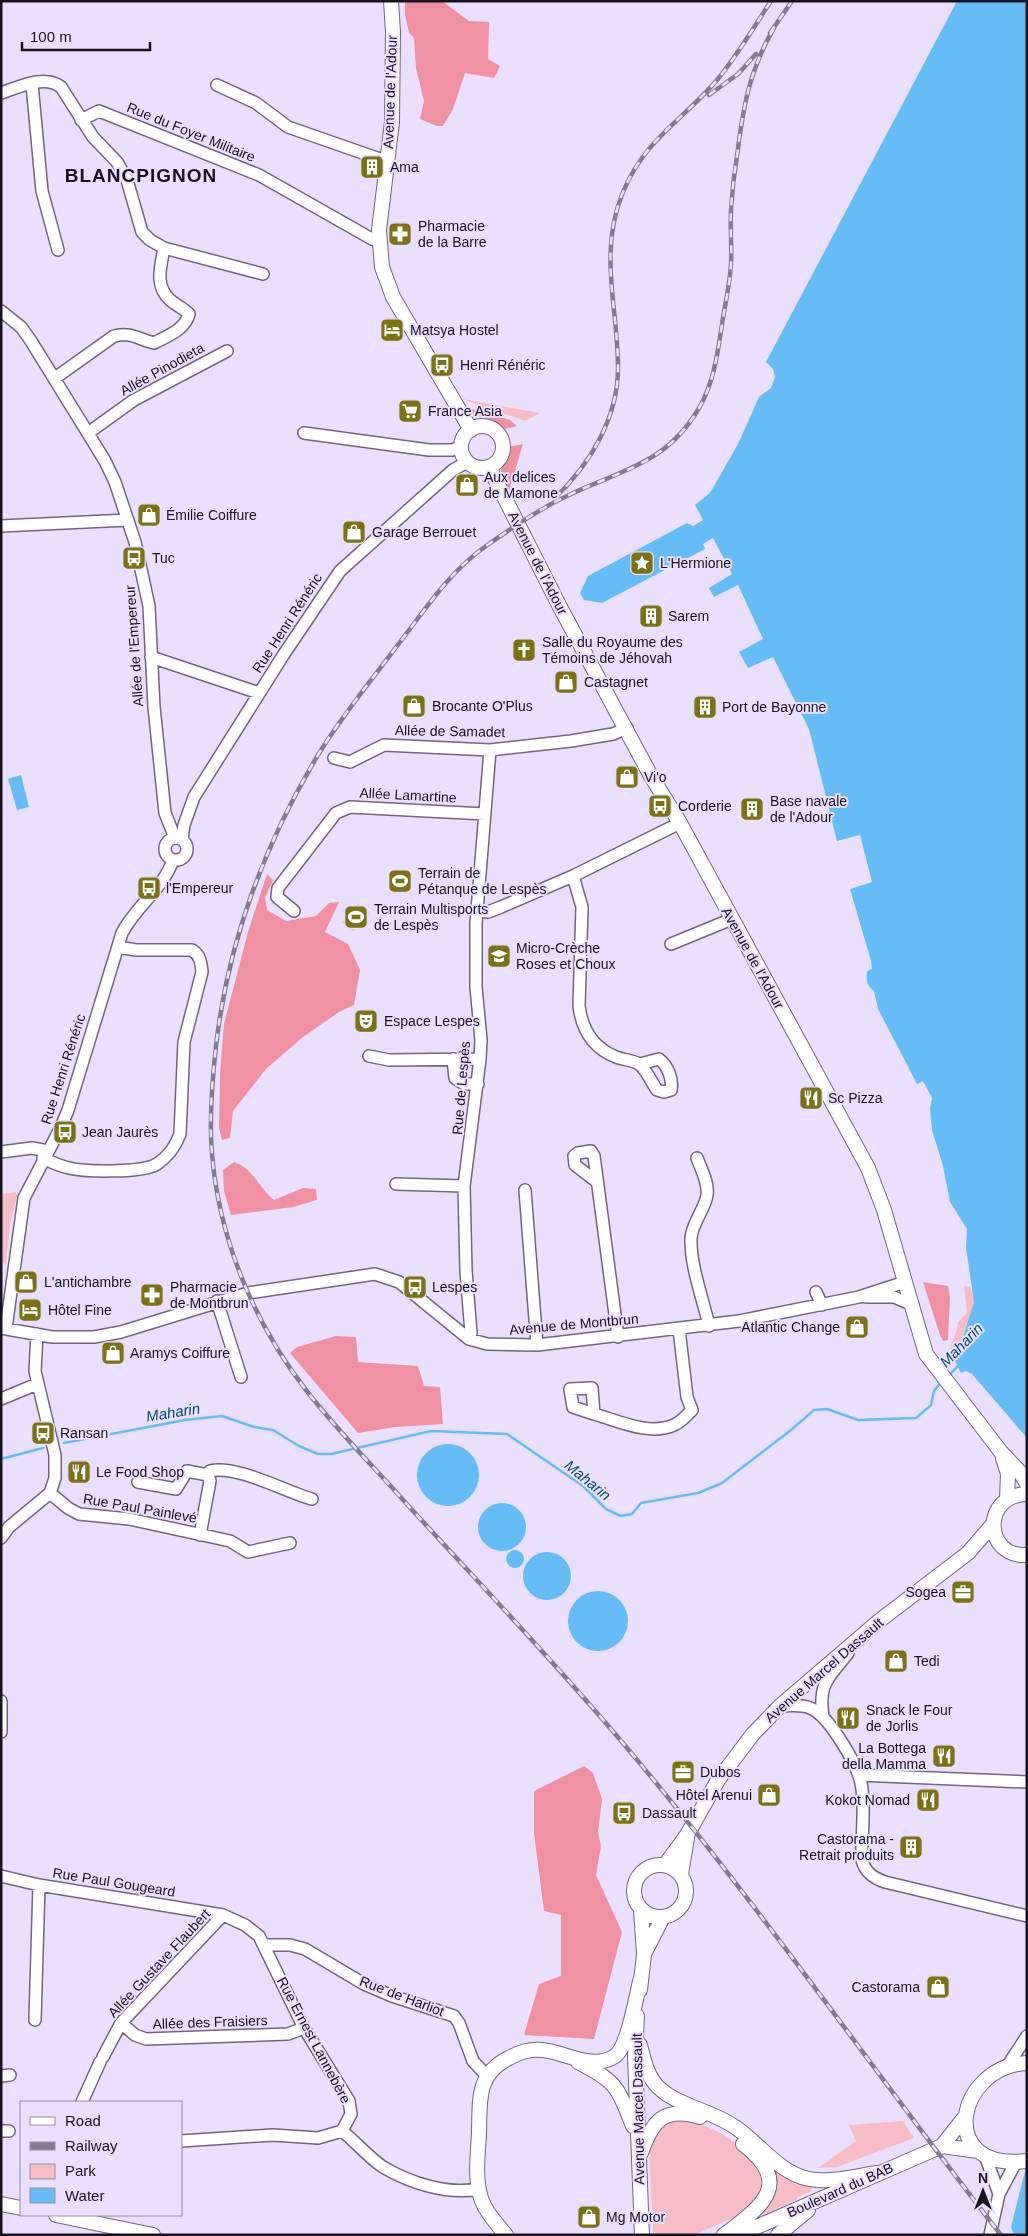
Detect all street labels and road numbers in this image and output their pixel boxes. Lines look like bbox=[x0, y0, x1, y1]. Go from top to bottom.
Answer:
street label: Avenue de l'Adour bbox=[380, 35, 400, 149]
street label: Rue du Foyer Militaire bbox=[125, 99, 258, 165]
street label: Allée Pinodieta bbox=[117, 339, 207, 399]
street label: Avenue de l'Adour bbox=[505, 509, 571, 618]
street label: Rue Henri Rénéric bbox=[249, 570, 325, 676]
street label: Allée de l'Empereur bbox=[122, 584, 146, 707]
street label: Allée de Samadet bbox=[395, 722, 505, 740]
street label: Allée Lamartine bbox=[359, 784, 457, 806]
street label: Avenue de l'Adour bbox=[718, 904, 788, 1012]
street label: Rue Henri Rénéric bbox=[38, 1012, 88, 1126]
street label: Rue de Lespès bbox=[449, 1040, 473, 1136]
street label: Avenue de Montbrun bbox=[509, 1310, 639, 1338]
street label: Rue Paul Painlevé bbox=[82, 1490, 198, 1526]
street label: Avenue Marcel Dassault bbox=[762, 1614, 886, 1726]
street label: Rue Paul Gougeard bbox=[52, 1864, 176, 1900]
street label: Allée Gustave Flaubert bbox=[105, 1905, 213, 2021]
street label: Rue de Harliot bbox=[357, 1972, 447, 2020]
street label: Rue Ernest Lannebère bbox=[274, 1974, 354, 2106]
street label: Allée des Fraisiers bbox=[152, 2012, 268, 2032]
street label: Avenue Marcel Dassault bbox=[629, 2033, 647, 2185]
street label: Boulevard du BAB bbox=[784, 2159, 896, 2221]

